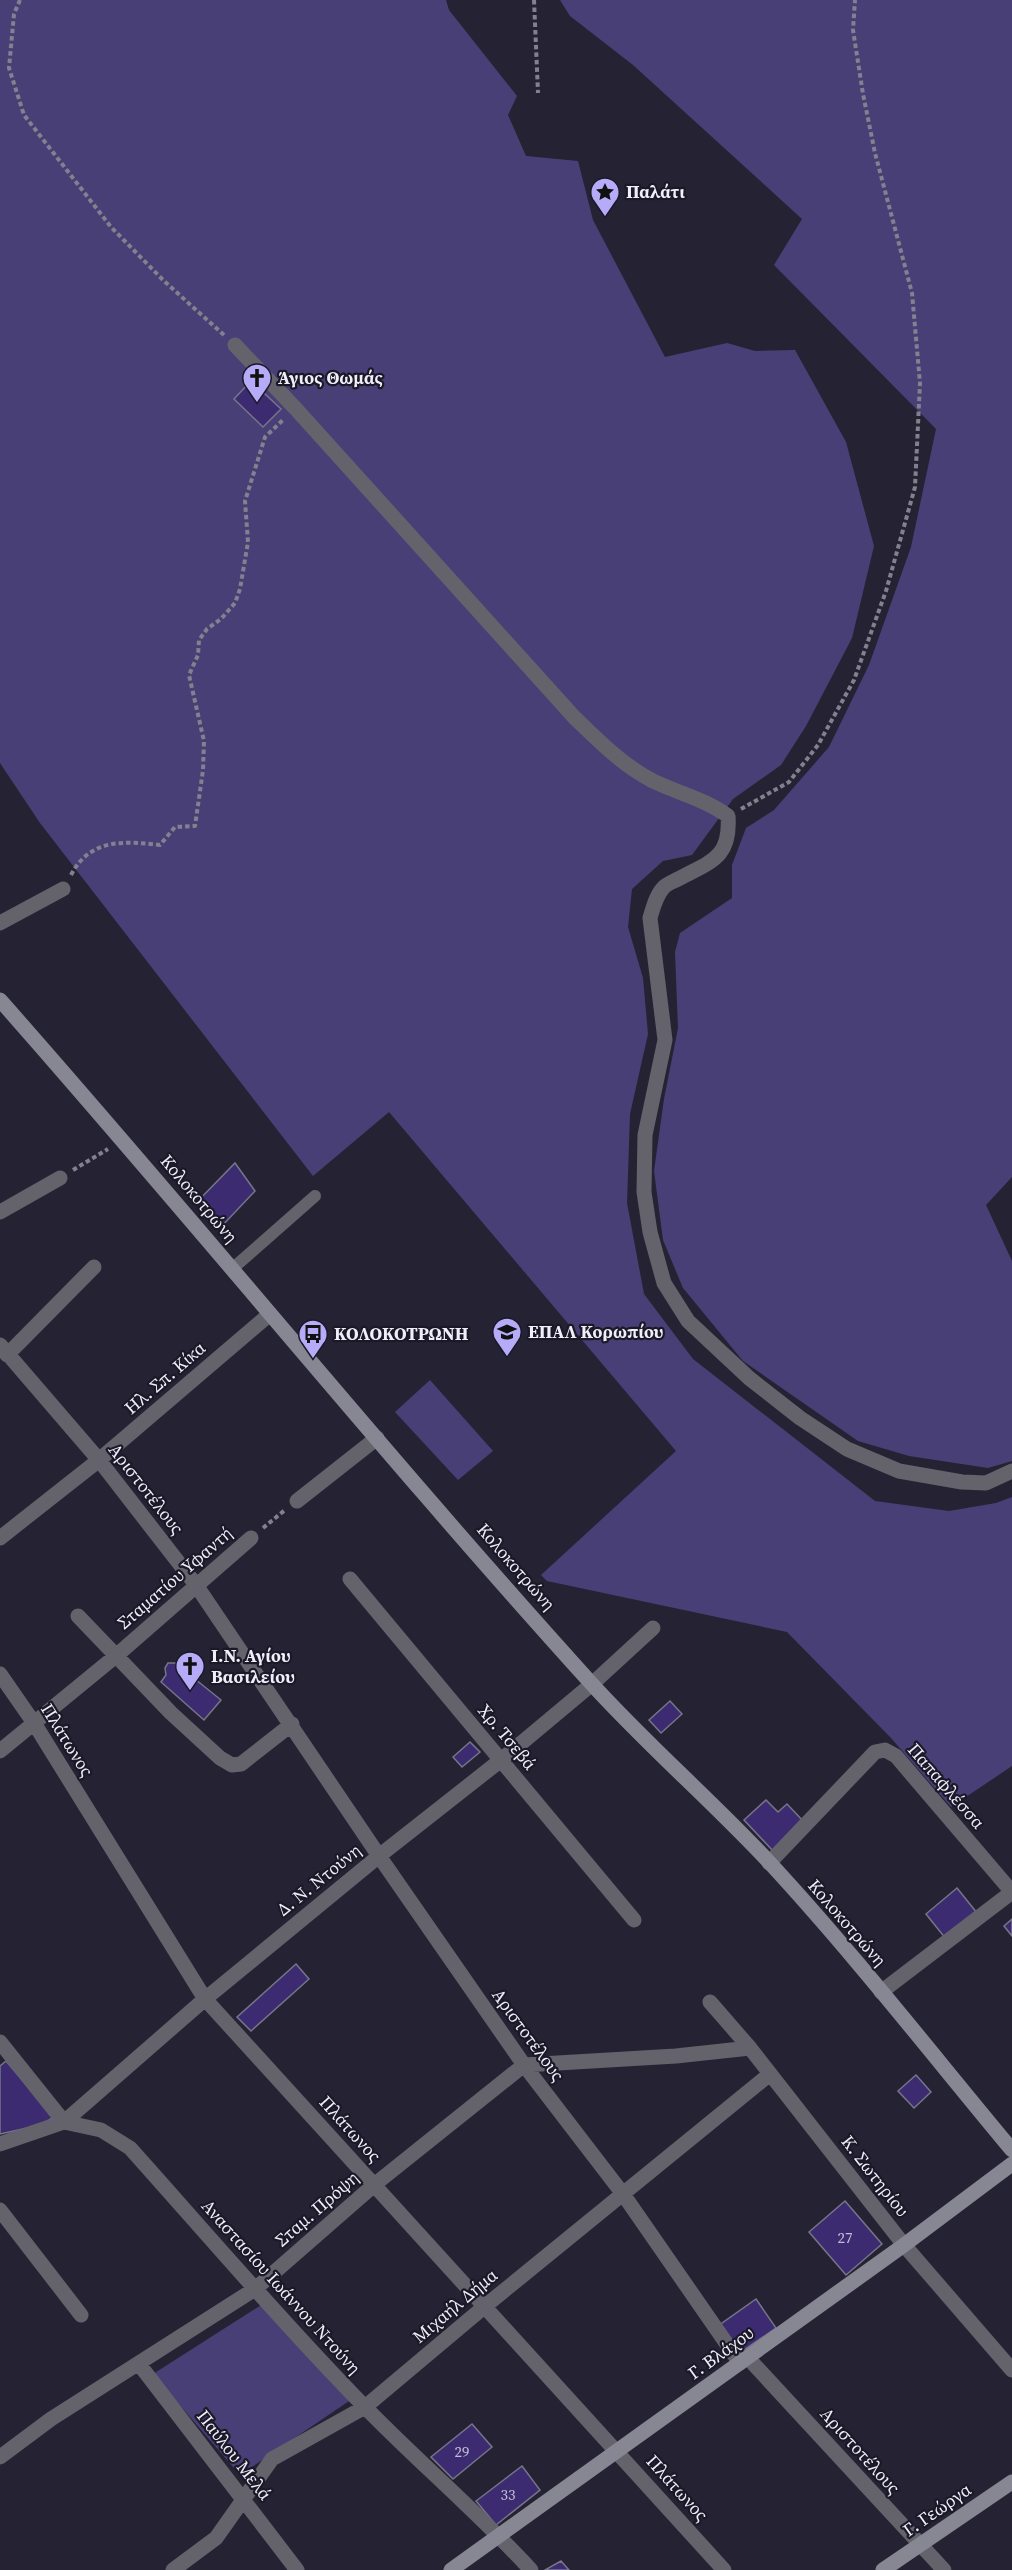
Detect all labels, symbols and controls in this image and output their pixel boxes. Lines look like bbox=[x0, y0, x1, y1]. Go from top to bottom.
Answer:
place icon: Παλάτι bbox=[589, 176, 621, 218]
place label: Παλάτι bbox=[626, 179, 685, 204]
church icon: Άγιος Θωμάς bbox=[241, 362, 273, 404]
place label: Άγιος Θωμάς bbox=[278, 365, 383, 390]
street label: Κολοκοτρώνη bbox=[155, 1149, 244, 1248]
school or university icon: ΕΠΑΛ Κορωπίου bbox=[491, 1316, 523, 1358]
bus stop icon: ΚΟΛΟΚΟΤΡΩΝΗ bbox=[297, 1318, 329, 1360]
place label: ΕΠΑΛ Κορωπίου bbox=[528, 1319, 664, 1344]
place label: ΚΟΛΟΚΟΤΡΩΝΗ bbox=[334, 1321, 469, 1346]
street label: Ηλ. Σπ. Κίκα bbox=[119, 1335, 210, 1420]
street label: Αριστοτέλους bbox=[103, 1438, 190, 1539]
street label: Κολοκοτρώνη bbox=[471, 1518, 561, 1616]
street label: Σταματίου Υφαντή bbox=[112, 1521, 238, 1635]
place label: Ι.Ν. Αγίου Βασιλείου bbox=[211, 1643, 295, 1689]
church icon: Ι.Ν. Αγίου Βασιλείου bbox=[174, 1650, 206, 1692]
street label: Πλάτωνος bbox=[35, 1698, 100, 1781]
street label: Χρ. Τσεβά bbox=[472, 1698, 542, 1775]
street label: Παπαφλέσσα bbox=[902, 1737, 991, 1834]
street label: Δ. Ν. Ντούνη bbox=[271, 1838, 366, 1921]
street label: Κολοκοτρώνη bbox=[802, 1874, 892, 1972]
street label: Αριστοτέλους bbox=[486, 1983, 571, 2086]
street label: Πλάτωνος bbox=[314, 2090, 387, 2167]
street label: Κ. Σωτηρίου bbox=[836, 2130, 915, 2222]
street label: Σταμ. Πρόψη bbox=[269, 2165, 364, 2252]
street label: Αναστασίου Ιωάννου Ντούνη bbox=[196, 2194, 367, 2380]
house number: 27 bbox=[837, 2227, 853, 2248]
street label: Μιχαήλ Δήμα bbox=[407, 2263, 502, 2349]
street label: Γ. Βλάχου bbox=[683, 2320, 759, 2385]
street label: Αριστοτέλους bbox=[815, 2402, 906, 2499]
street label: Παύλου Μελά bbox=[191, 2404, 278, 2505]
house number: 29 bbox=[454, 2441, 470, 2462]
street label: Πλάτωνος bbox=[641, 2449, 714, 2526]
street label: Γ. Γεώργα bbox=[898, 2477, 976, 2542]
house number: 33 bbox=[500, 2484, 516, 2505]

